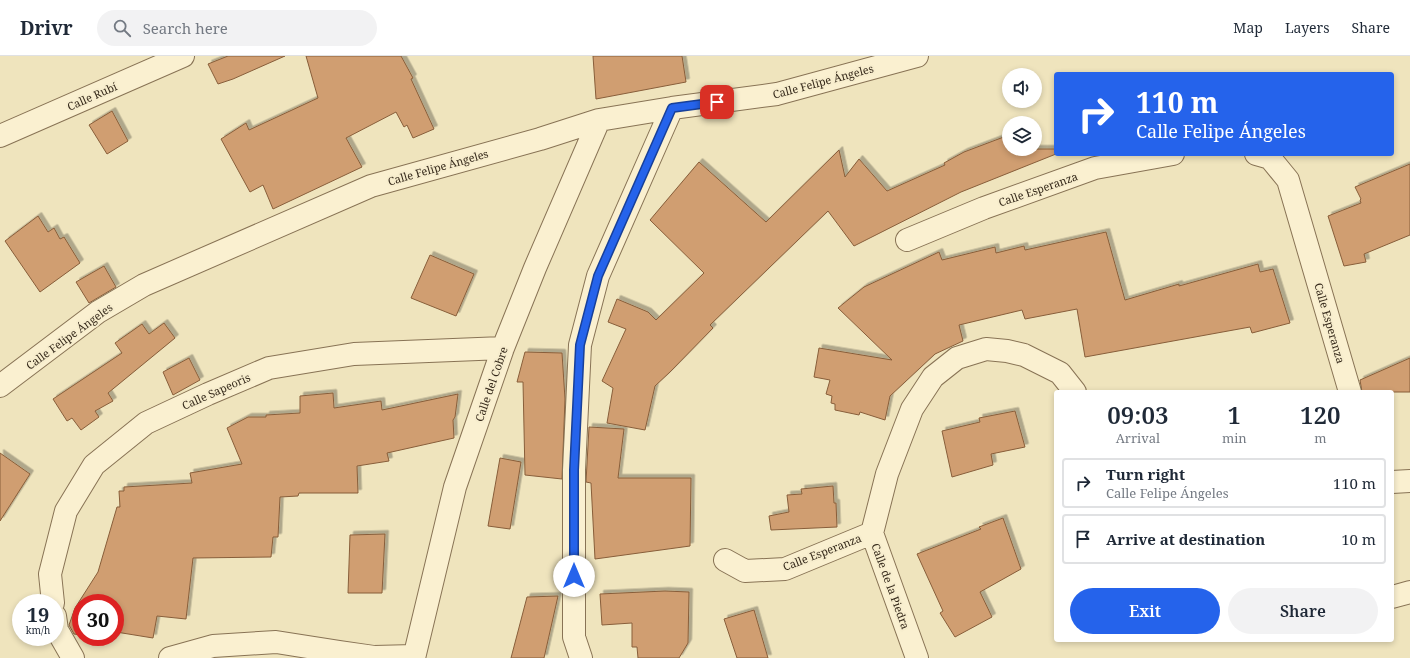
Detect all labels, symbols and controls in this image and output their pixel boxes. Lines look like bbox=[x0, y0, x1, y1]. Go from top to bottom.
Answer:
search box bbox=[97, 10, 377, 46]
text: Drivr bbox=[20, 15, 73, 41]
icon: search bbox=[111, 17, 133, 39]
text: Search here bbox=[143, 18, 228, 38]
text: Map bbox=[1233, 18, 1263, 37]
text: Layers bbox=[1285, 18, 1330, 37]
text: Share bbox=[1352, 18, 1390, 37]
street label: Calle Felipe Ángeles bbox=[771, 60, 875, 102]
map controls bbox=[1002, 68, 1042, 156]
button: sound bbox=[1002, 68, 1042, 108]
street label: Calle Rubí bbox=[65, 78, 120, 114]
text: 110 m bbox=[1136, 83, 1218, 121]
pin bbox=[700, 85, 734, 119]
icon: right bbox=[1070, 88, 1122, 140]
icon: arrive bbox=[706, 91, 728, 113]
button: layers bbox=[1002, 116, 1042, 156]
text: Calle Felipe Ángeles bbox=[1136, 119, 1306, 143]
street label: Calle Felipe Ángeles bbox=[386, 145, 490, 189]
street label: Calle Esperanza bbox=[996, 168, 1080, 210]
street label: Calle Esperanza bbox=[1311, 281, 1349, 365]
street label: Calle Felipe Ángeles bbox=[23, 299, 115, 373]
street label: Calle del Cobre bbox=[471, 344, 511, 423]
street label: Calle Sapeoris bbox=[179, 369, 253, 413]
text: 09:03 bbox=[1107, 398, 1169, 431]
text: 1 bbox=[1228, 398, 1241, 431]
text: 120 bbox=[1300, 398, 1341, 431]
text: Arrival bbox=[1116, 429, 1160, 447]
text: min bbox=[1222, 429, 1247, 447]
text: m bbox=[1314, 429, 1326, 447]
text: Turn right bbox=[1106, 464, 1185, 484]
icon: right bbox=[1072, 472, 1094, 494]
text: 110 m bbox=[1333, 473, 1376, 493]
text: Calle Felipe Ángeles bbox=[1106, 484, 1229, 502]
icon: arrive bbox=[1072, 528, 1094, 550]
text: Arrive at destination bbox=[1106, 529, 1265, 549]
text: 10 m bbox=[1341, 529, 1376, 549]
street label: Calle Esperanza bbox=[781, 530, 863, 574]
street label: Calle de la Piedra bbox=[868, 541, 914, 631]
position arrow bbox=[553, 555, 595, 597]
button: Exit bbox=[1070, 588, 1220, 634]
button: Share bbox=[1228, 588, 1378, 634]
speed limit sign: 30 bbox=[72, 594, 124, 646]
text: 19 bbox=[27, 601, 49, 628]
text: km/h bbox=[26, 623, 50, 637]

